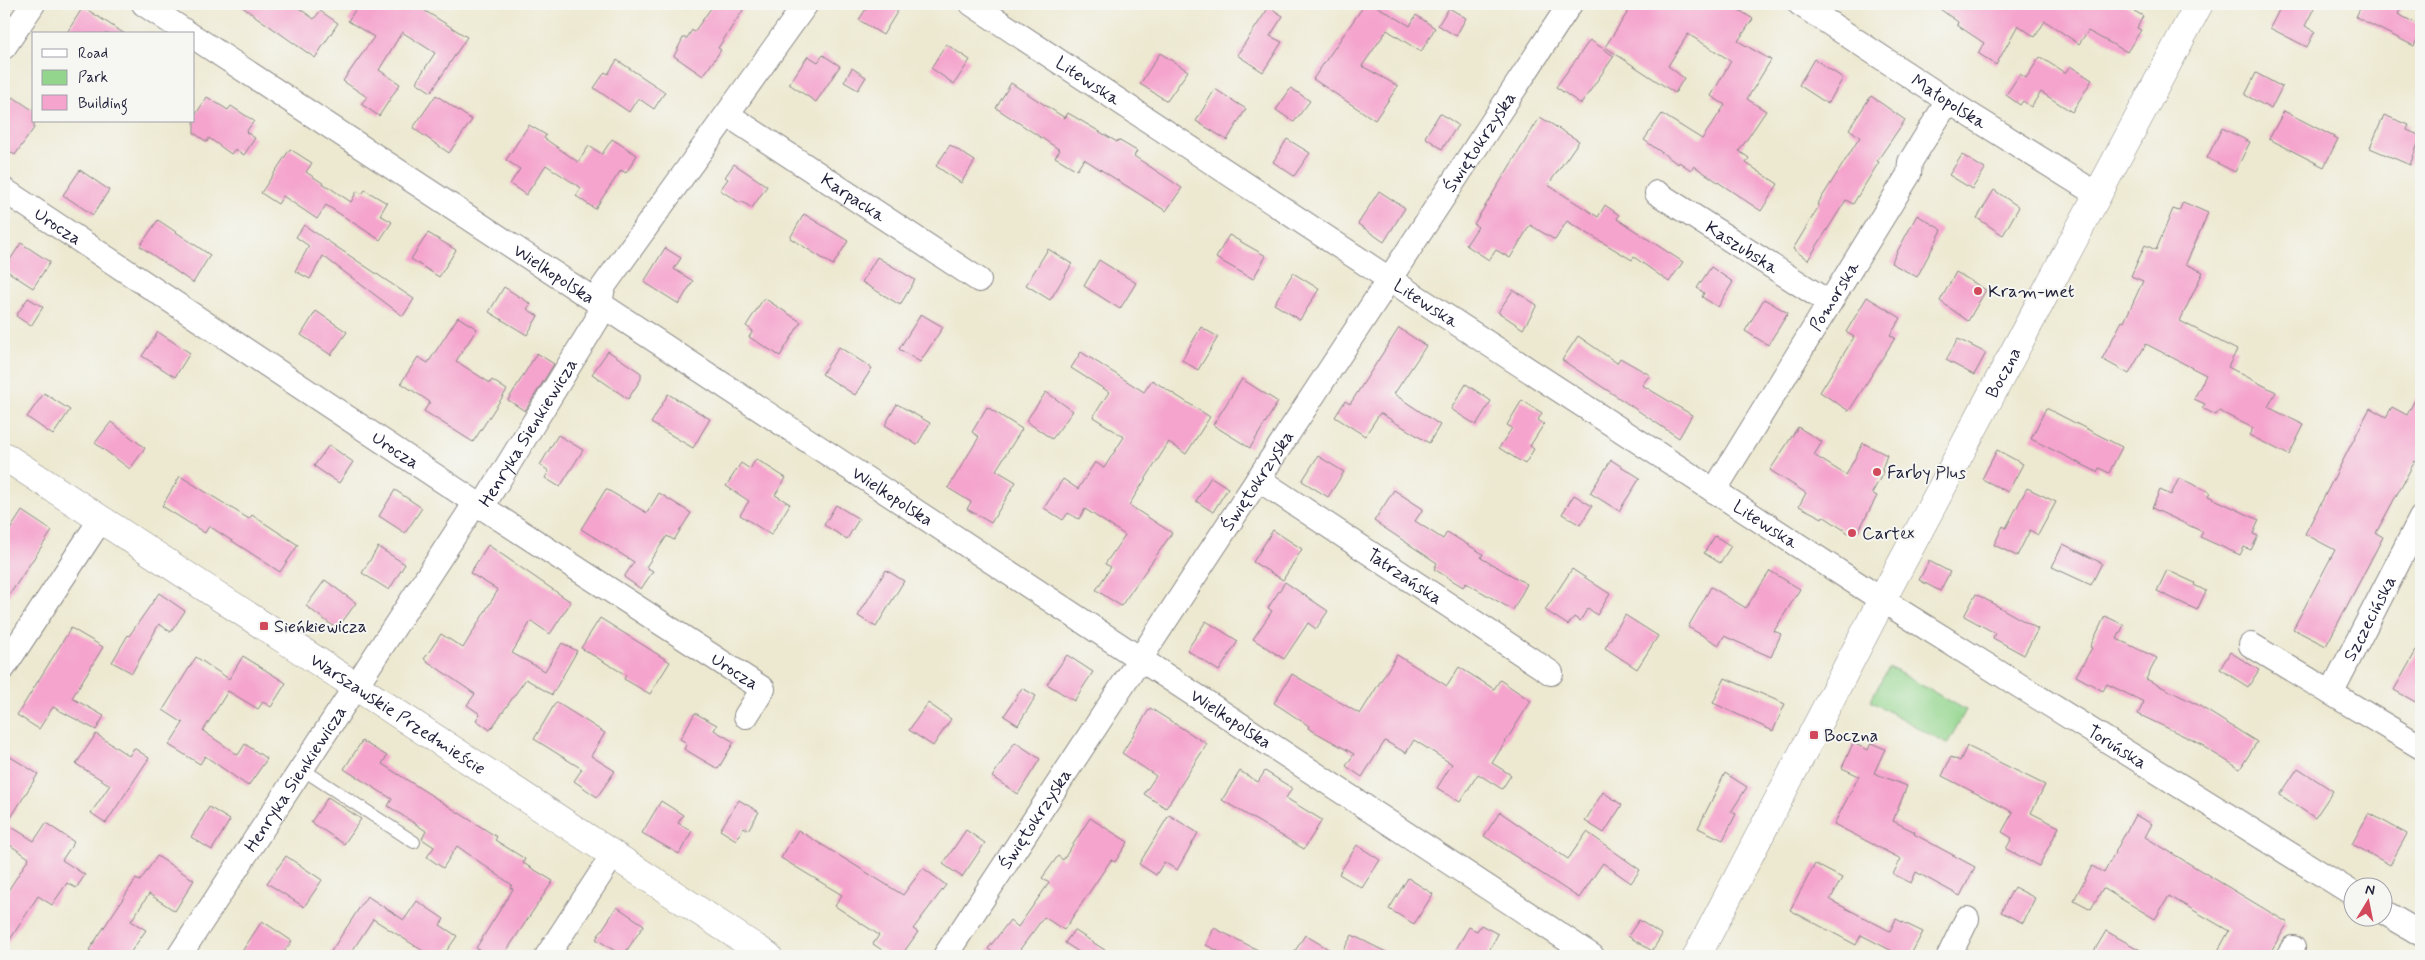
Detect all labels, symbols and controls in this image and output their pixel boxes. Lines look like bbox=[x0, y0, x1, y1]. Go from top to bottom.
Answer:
legend bbox=[32, 32, 195, 122]
text: Road bbox=[78, 44, 108, 64]
street label: Litewska bbox=[1050, 51, 1125, 112]
text: Park bbox=[78, 68, 108, 88]
street label: Małopolska bbox=[1906, 69, 1991, 135]
street label: Świętokrzyska bbox=[1439, 87, 1522, 197]
text: Building bbox=[78, 94, 128, 115]
street label: Karpacka bbox=[816, 168, 890, 228]
street label: Urocza bbox=[29, 202, 86, 251]
street label: Kaszubska bbox=[1700, 216, 1783, 281]
street label: Wielkopolska bbox=[508, 239, 599, 310]
street label: Pomorska bbox=[1804, 257, 1866, 336]
street label: Litewska bbox=[1389, 274, 1463, 334]
place label: Kram-met bbox=[1988, 280, 2075, 304]
marker: Kram-met bbox=[1972, 285, 1984, 297]
street label: Boczna bbox=[1981, 343, 2027, 403]
street label: Henryka Sienkiewicza bbox=[474, 354, 584, 512]
street label: Urocza bbox=[367, 426, 424, 475]
street label: Świętokrzyska bbox=[1216, 426, 1300, 536]
place label: Farby Plus bbox=[1887, 461, 1966, 485]
street label: Wielkopolska bbox=[847, 462, 937, 533]
marker: Farby Plus bbox=[1871, 466, 1883, 478]
street label: Litewska bbox=[1728, 495, 1802, 555]
place label: Cartex bbox=[1862, 522, 1915, 546]
marker: Cartex bbox=[1846, 527, 1858, 539]
street label: Tatrzańska bbox=[1362, 543, 1447, 611]
street label: Szczecińska bbox=[2338, 572, 2402, 666]
place label: Sieńkiewicza bbox=[274, 615, 367, 639]
marker: Sieńkiewicza bbox=[258, 620, 270, 632]
street label: Urocza bbox=[706, 647, 763, 696]
street label: Warszawskie Przedmieście bbox=[305, 648, 490, 781]
street label: Wielkopolska bbox=[1185, 684, 1276, 755]
street label: Henryka Sienkiewicza bbox=[239, 701, 353, 857]
street label: Toruńska bbox=[2082, 720, 2151, 775]
place label: Boczna bbox=[1824, 724, 1878, 748]
marker: Boczna bbox=[1808, 729, 1820, 741]
street label: Świętokrzyska bbox=[994, 765, 1078, 874]
north arrow bbox=[2342, 878, 2392, 928]
text: N bbox=[2364, 881, 2376, 900]

